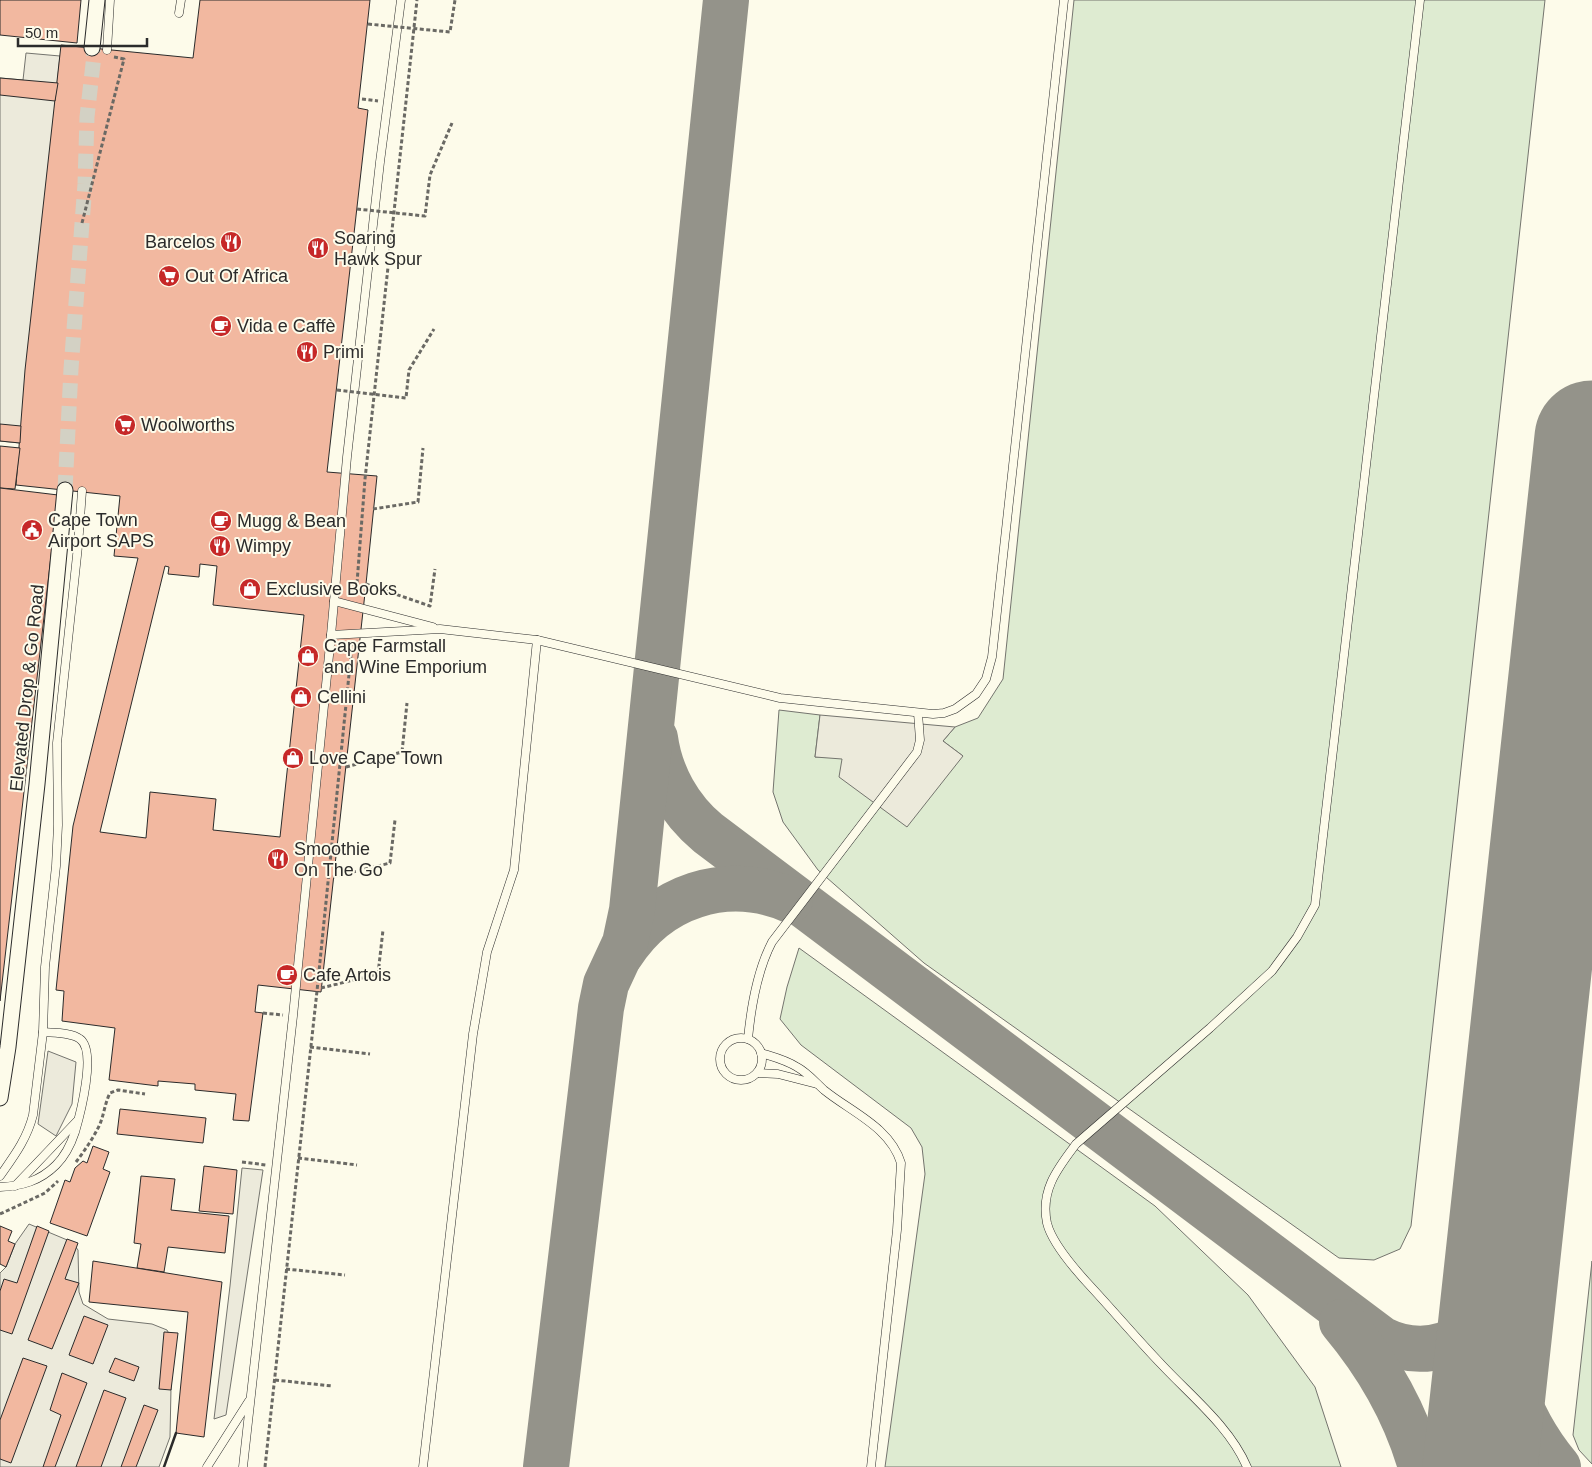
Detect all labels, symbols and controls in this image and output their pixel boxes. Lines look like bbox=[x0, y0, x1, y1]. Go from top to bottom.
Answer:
scale bar bbox=[18, 15, 146, 47]
text: 50 m bbox=[25, 24, 58, 41]
place label: Soaring Hawk Spur bbox=[334, 228, 422, 269]
restaurant icon: Barcelos bbox=[219, 230, 243, 254]
place label: Barcelos bbox=[145, 232, 215, 252]
restaurant icon: Soaring Hawk Spur bbox=[306, 236, 330, 260]
supermarket icon: Out Of Africa bbox=[157, 264, 181, 288]
place label: Out Of Africa bbox=[185, 266, 289, 286]
cafe icon: Vida e Caffè bbox=[209, 314, 233, 338]
place label: Vida e Caffè bbox=[237, 316, 335, 336]
restaurant icon: Primi bbox=[295, 340, 319, 364]
place label: Primi bbox=[323, 342, 364, 362]
supermarket icon: Woolworths bbox=[113, 413, 137, 437]
place label: Woolworths bbox=[141, 415, 235, 435]
cafe icon: Mugg & Bean bbox=[209, 509, 233, 533]
place label: Cape Town Airport SAPS bbox=[48, 510, 154, 551]
place label: Mugg & Bean bbox=[237, 511, 346, 531]
public building icon: Cape Town Airport SAPS bbox=[20, 518, 44, 542]
restaurant icon: Wimpy bbox=[208, 534, 232, 558]
place label: Wimpy bbox=[236, 536, 291, 556]
shop icon: Exclusive Books bbox=[238, 577, 262, 601]
place label: Exclusive Books bbox=[266, 579, 397, 599]
street label: Elevated Drop & Go Road bbox=[6, 583, 48, 793]
place label: Cape Farmstall and Wine Emporium bbox=[324, 636, 487, 677]
shop icon: Cape Farmstall and Wine Emporium bbox=[296, 644, 320, 668]
shop icon: Cellini bbox=[289, 685, 313, 709]
place label: Cellini bbox=[317, 687, 366, 707]
shop icon: Love Cape Town bbox=[281, 746, 305, 770]
place label: Love Cape Town bbox=[309, 748, 443, 768]
place label: Smoothie On The Go bbox=[294, 839, 383, 880]
restaurant icon: Smoothie On The Go bbox=[266, 847, 290, 871]
cafe icon: Cafe Artois bbox=[275, 963, 299, 987]
place label: Cafe Artois bbox=[303, 965, 391, 985]

